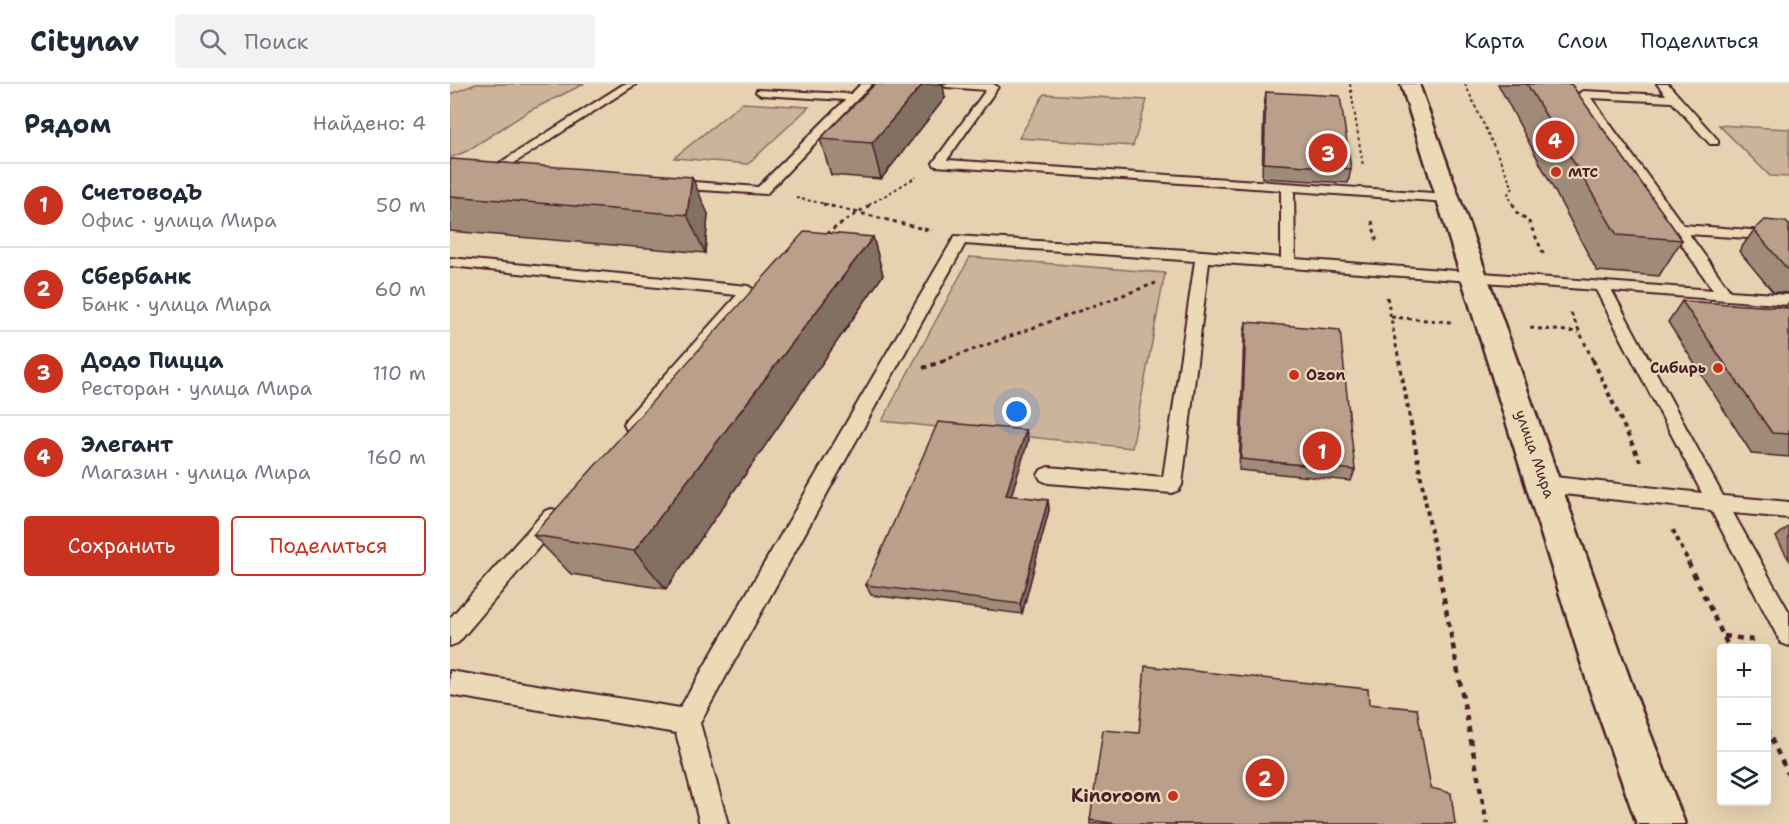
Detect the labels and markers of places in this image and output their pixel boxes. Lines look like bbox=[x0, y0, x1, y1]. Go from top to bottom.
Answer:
pin: 4 bbox=[1536, 118, 1574, 162]
pin: 3 bbox=[1308, 130, 1348, 176]
place label: МТС bbox=[1568, 163, 1598, 181]
marker: МТС bbox=[1549, 165, 1563, 179]
place label: Сибирь bbox=[1650, 358, 1706, 378]
marker: Сибирь bbox=[1711, 361, 1725, 375]
place label: Ozon bbox=[1306, 365, 1346, 385]
marker: Ozon bbox=[1287, 368, 1301, 382]
pin: 1 bbox=[1302, 428, 1342, 473]
pin: 2 bbox=[1246, 756, 1284, 800]
place label: Kinoroom bbox=[1071, 784, 1162, 808]
marker: Kinoroom bbox=[1166, 789, 1180, 803]

